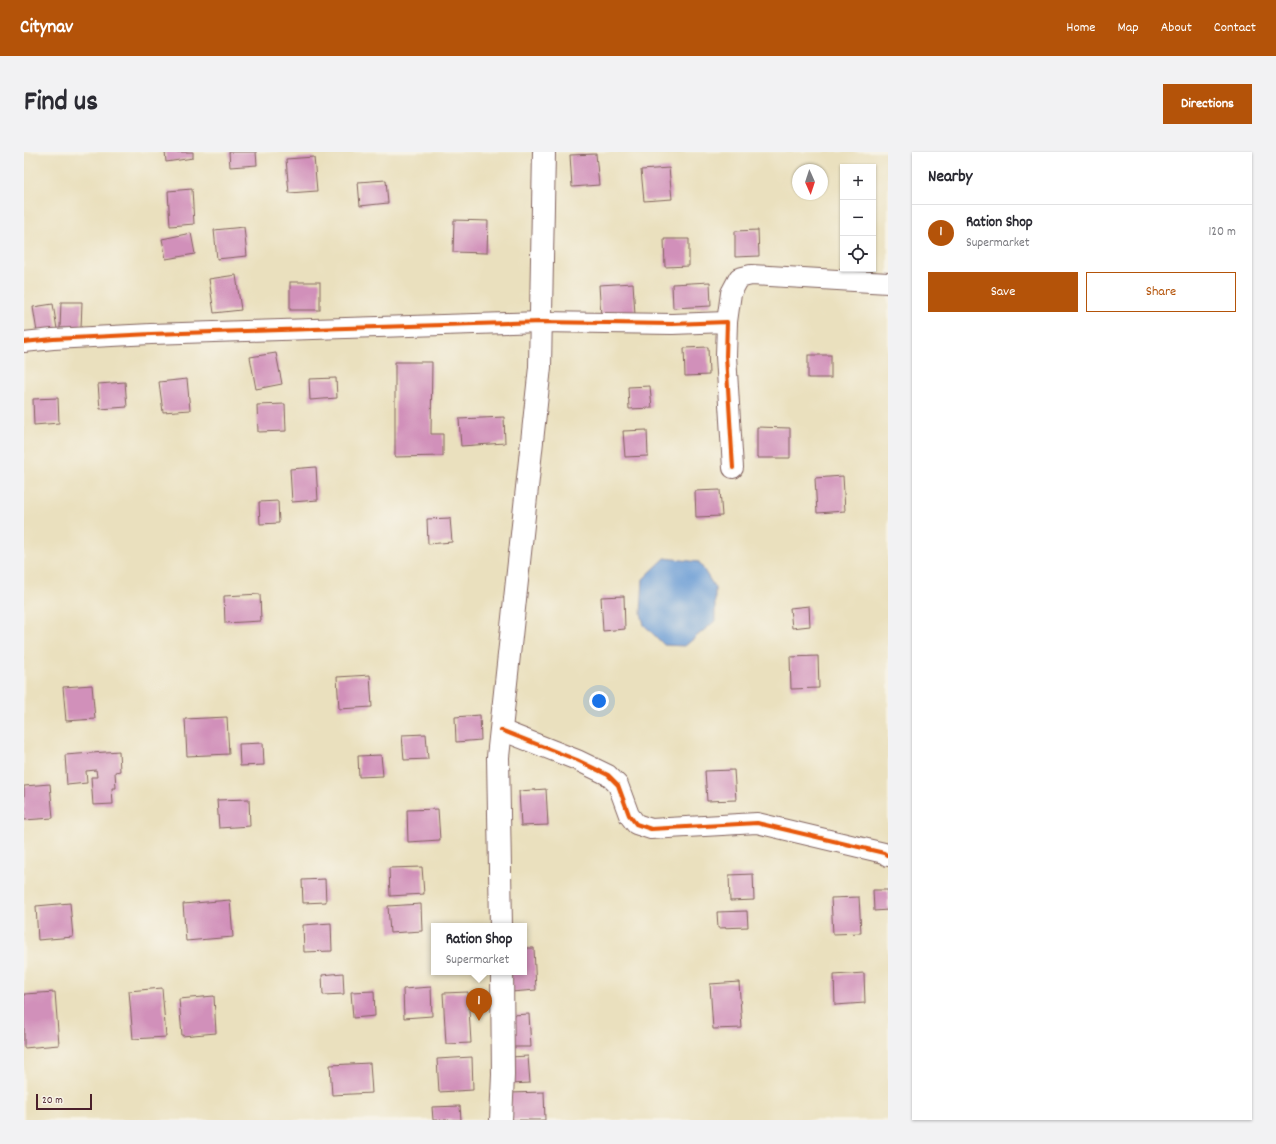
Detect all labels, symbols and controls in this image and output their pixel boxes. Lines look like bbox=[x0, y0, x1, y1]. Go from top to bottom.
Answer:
text: Citynav bbox=[20, 15, 73, 42]
text: Home bbox=[1066, 18, 1095, 38]
text: Map bbox=[1117, 18, 1139, 38]
text: About bbox=[1161, 18, 1192, 38]
text: Contact bbox=[1214, 18, 1256, 38]
text: Find us bbox=[24, 84, 98, 124]
button: Directions bbox=[1163, 84, 1252, 124]
north arrow bbox=[792, 164, 828, 200]
map controls bbox=[840, 164, 876, 272]
button: + bbox=[840, 164, 876, 200]
text: Nearby bbox=[928, 166, 972, 190]
button: − bbox=[840, 200, 876, 236]
text: Ration Shop bbox=[966, 212, 1033, 234]
text: 1 bbox=[940, 223, 942, 242]
text: 120 m bbox=[1208, 223, 1236, 242]
text: Supermarket bbox=[966, 234, 1030, 253]
button: locate bbox=[840, 236, 876, 272]
button: Save bbox=[928, 272, 1078, 312]
button: Share bbox=[1086, 272, 1236, 312]
your location bbox=[589, 691, 609, 711]
popup bbox=[431, 923, 527, 975]
text: Ration Shop bbox=[446, 929, 512, 951]
text: Supermarket bbox=[446, 951, 509, 970]
pin: 1 bbox=[466, 988, 492, 1021]
scale bar bbox=[36, 1092, 92, 1111]
text: 20 m bbox=[42, 1093, 63, 1109]

